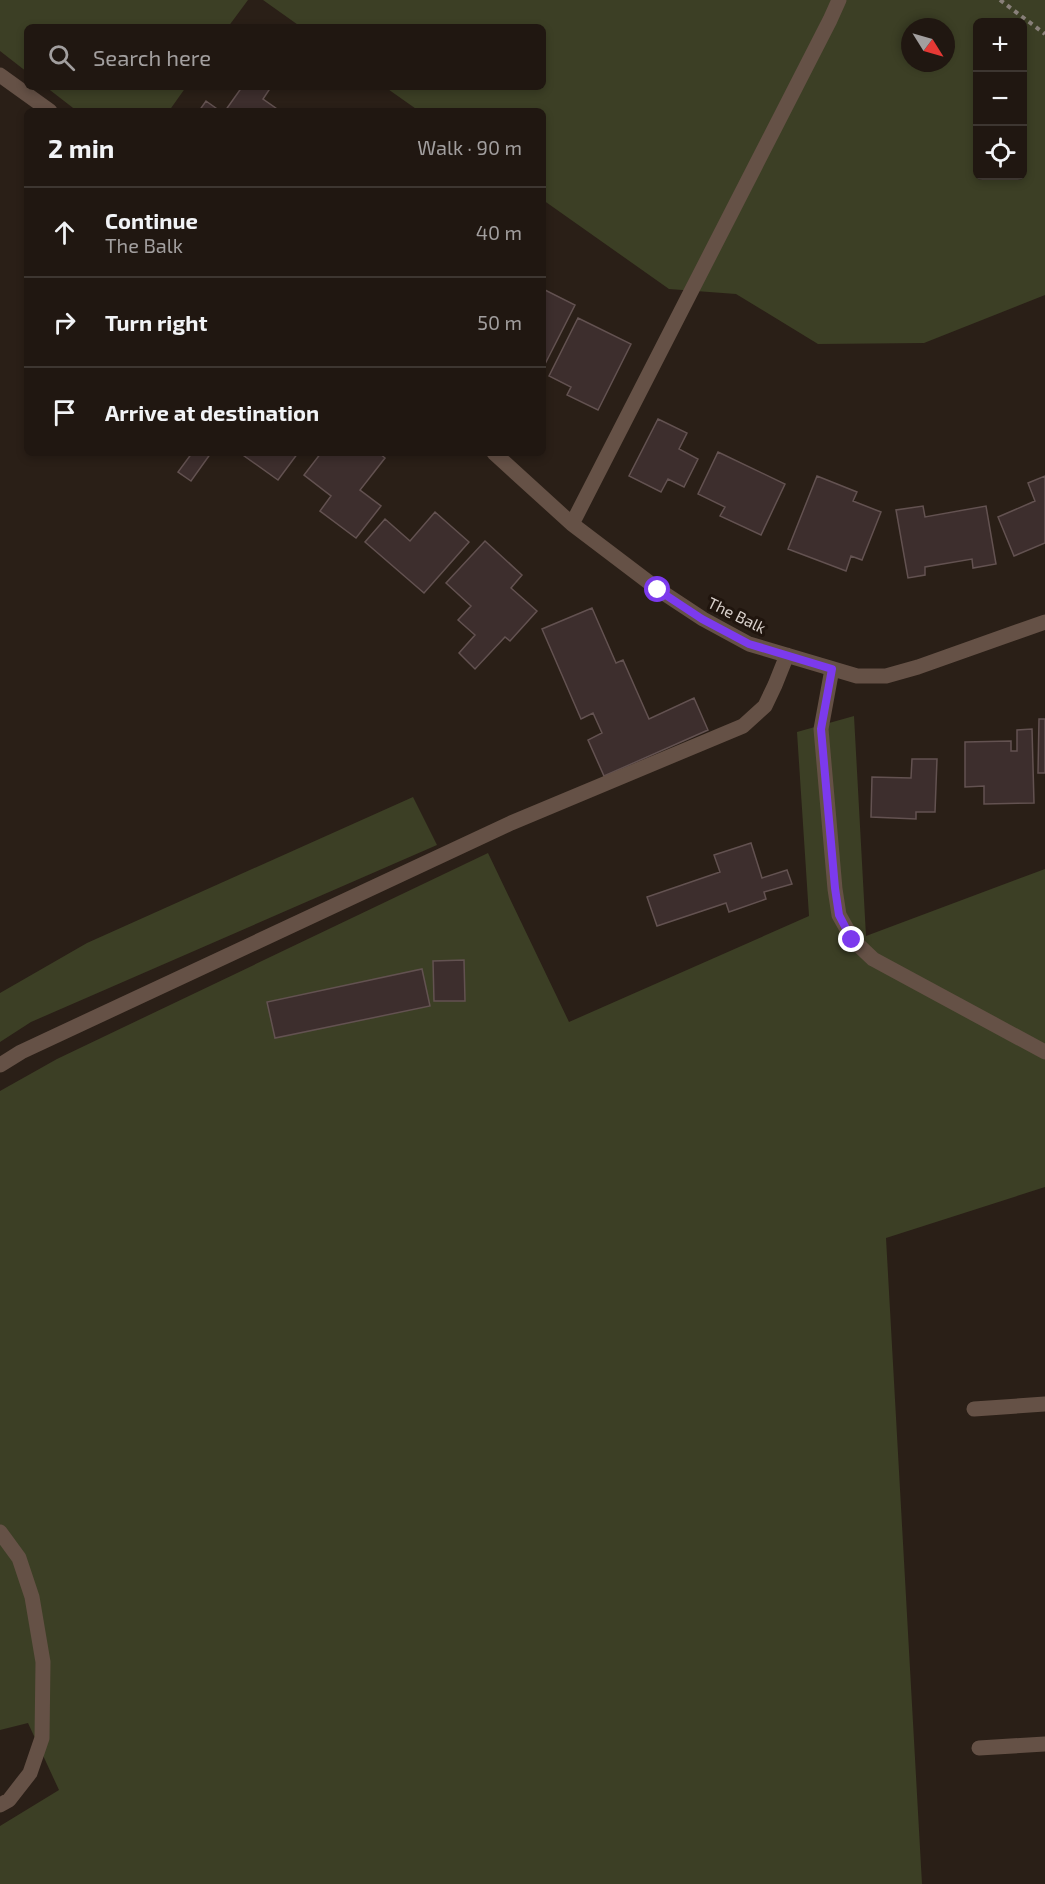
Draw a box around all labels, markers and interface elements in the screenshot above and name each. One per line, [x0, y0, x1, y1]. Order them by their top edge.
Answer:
north arrow [901, 18, 955, 72]
map controls [973, 18, 1027, 180]
button: + [973, 18, 1027, 72]
search box [24, 24, 546, 90]
icon: search [45, 41, 78, 74]
text: Search here [93, 44, 211, 70]
button: − [973, 72, 1027, 126]
button: locate [973, 126, 1027, 180]
text: 2 min [48, 132, 114, 163]
text: Walk · 90 m [417, 135, 522, 159]
text: Continue [105, 207, 198, 233]
icon: ahead [48, 216, 81, 249]
text: 40 m [476, 220, 522, 244]
text: The Balk [105, 233, 183, 257]
icon: right [48, 306, 81, 339]
text: Turn right [105, 309, 207, 335]
text: 50 m [477, 310, 522, 334]
icon: arrive [48, 396, 81, 429]
text: Arrive at destination [105, 399, 319, 425]
route start [644, 576, 670, 602]
street label: The Balk [705, 592, 769, 637]
route end [838, 926, 864, 952]

